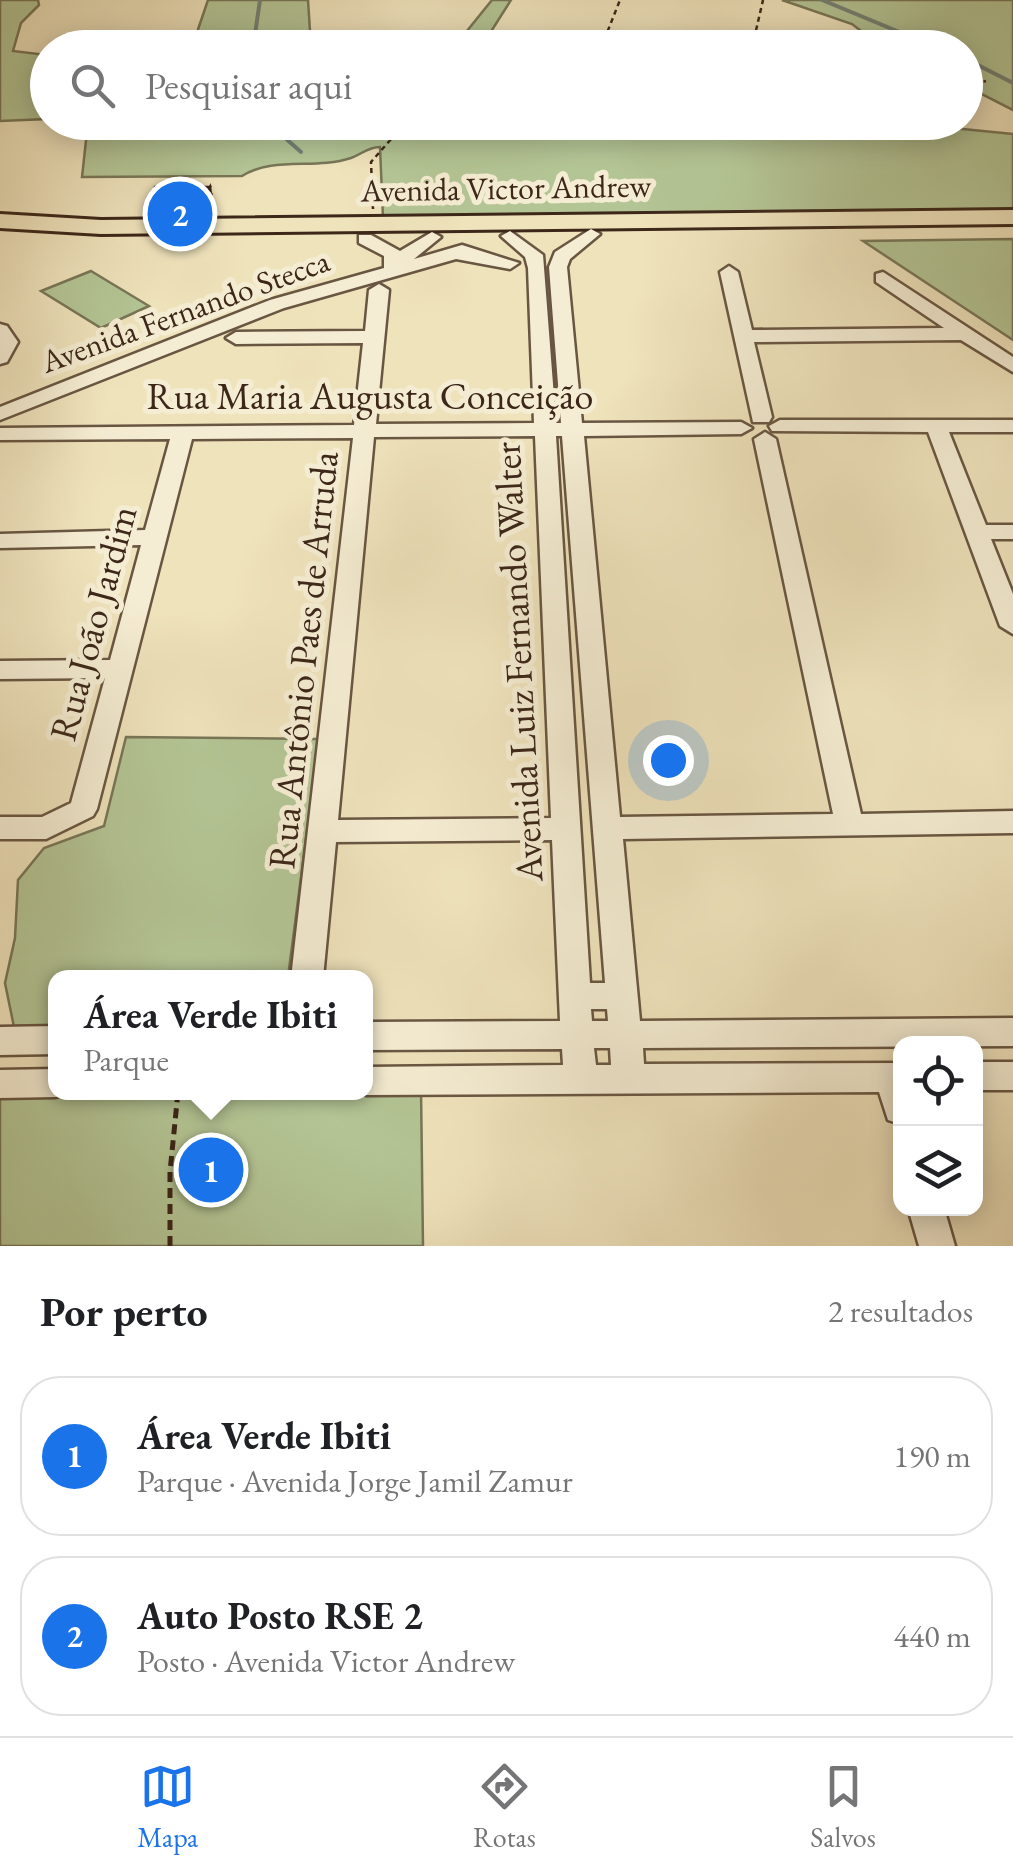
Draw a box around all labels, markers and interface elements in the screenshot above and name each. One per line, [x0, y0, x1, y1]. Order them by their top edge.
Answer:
search box [30, 30, 983, 140]
icon: search [65, 58, 120, 113]
text: Pesquisar aqui [145, 61, 352, 110]
street label: Avenida Victor Andrew [359, 164, 653, 212]
pin: 2 [148, 176, 212, 252]
street label: Avenida Fernando Stecca [34, 239, 335, 383]
street label: Rua Maria Augusta Conceição [147, 371, 593, 420]
street label: Avenida Luiz Fernando Walter [481, 441, 554, 884]
street label: Rua Antônio Paes de Arruda [256, 448, 349, 871]
street label: Rua João Jardim [38, 500, 147, 746]
your location [643, 735, 694, 786]
popup [48, 970, 373, 1100]
text: Área Verde Ibiti [84, 990, 337, 1039]
map controls [893, 1036, 983, 1216]
button: locate [893, 1036, 983, 1126]
text: Parque [84, 1039, 169, 1081]
button: layers [893, 1126, 983, 1216]
pin: 1 [178, 1132, 244, 1208]
text: Por perto [40, 1284, 208, 1339]
text: 2 resultados [828, 1290, 973, 1332]
text: Área Verde Ibiti [137, 1411, 391, 1460]
text: 1 [66, 1435, 83, 1477]
text: 190 m [894, 1435, 971, 1477]
text: Parque · Avenida Jorge Jamil Zamur [137, 1460, 573, 1502]
text: Auto Posto RSE 2 [137, 1591, 423, 1640]
text: 2 [66, 1615, 83, 1657]
text: 440 m [894, 1615, 971, 1657]
text: Posto · Avenida Victor Andrew [137, 1640, 515, 1682]
tab: Mapa [137, 1759, 198, 1855]
tab: Rotas [473, 1759, 536, 1855]
tab: Salvos [810, 1759, 876, 1855]

